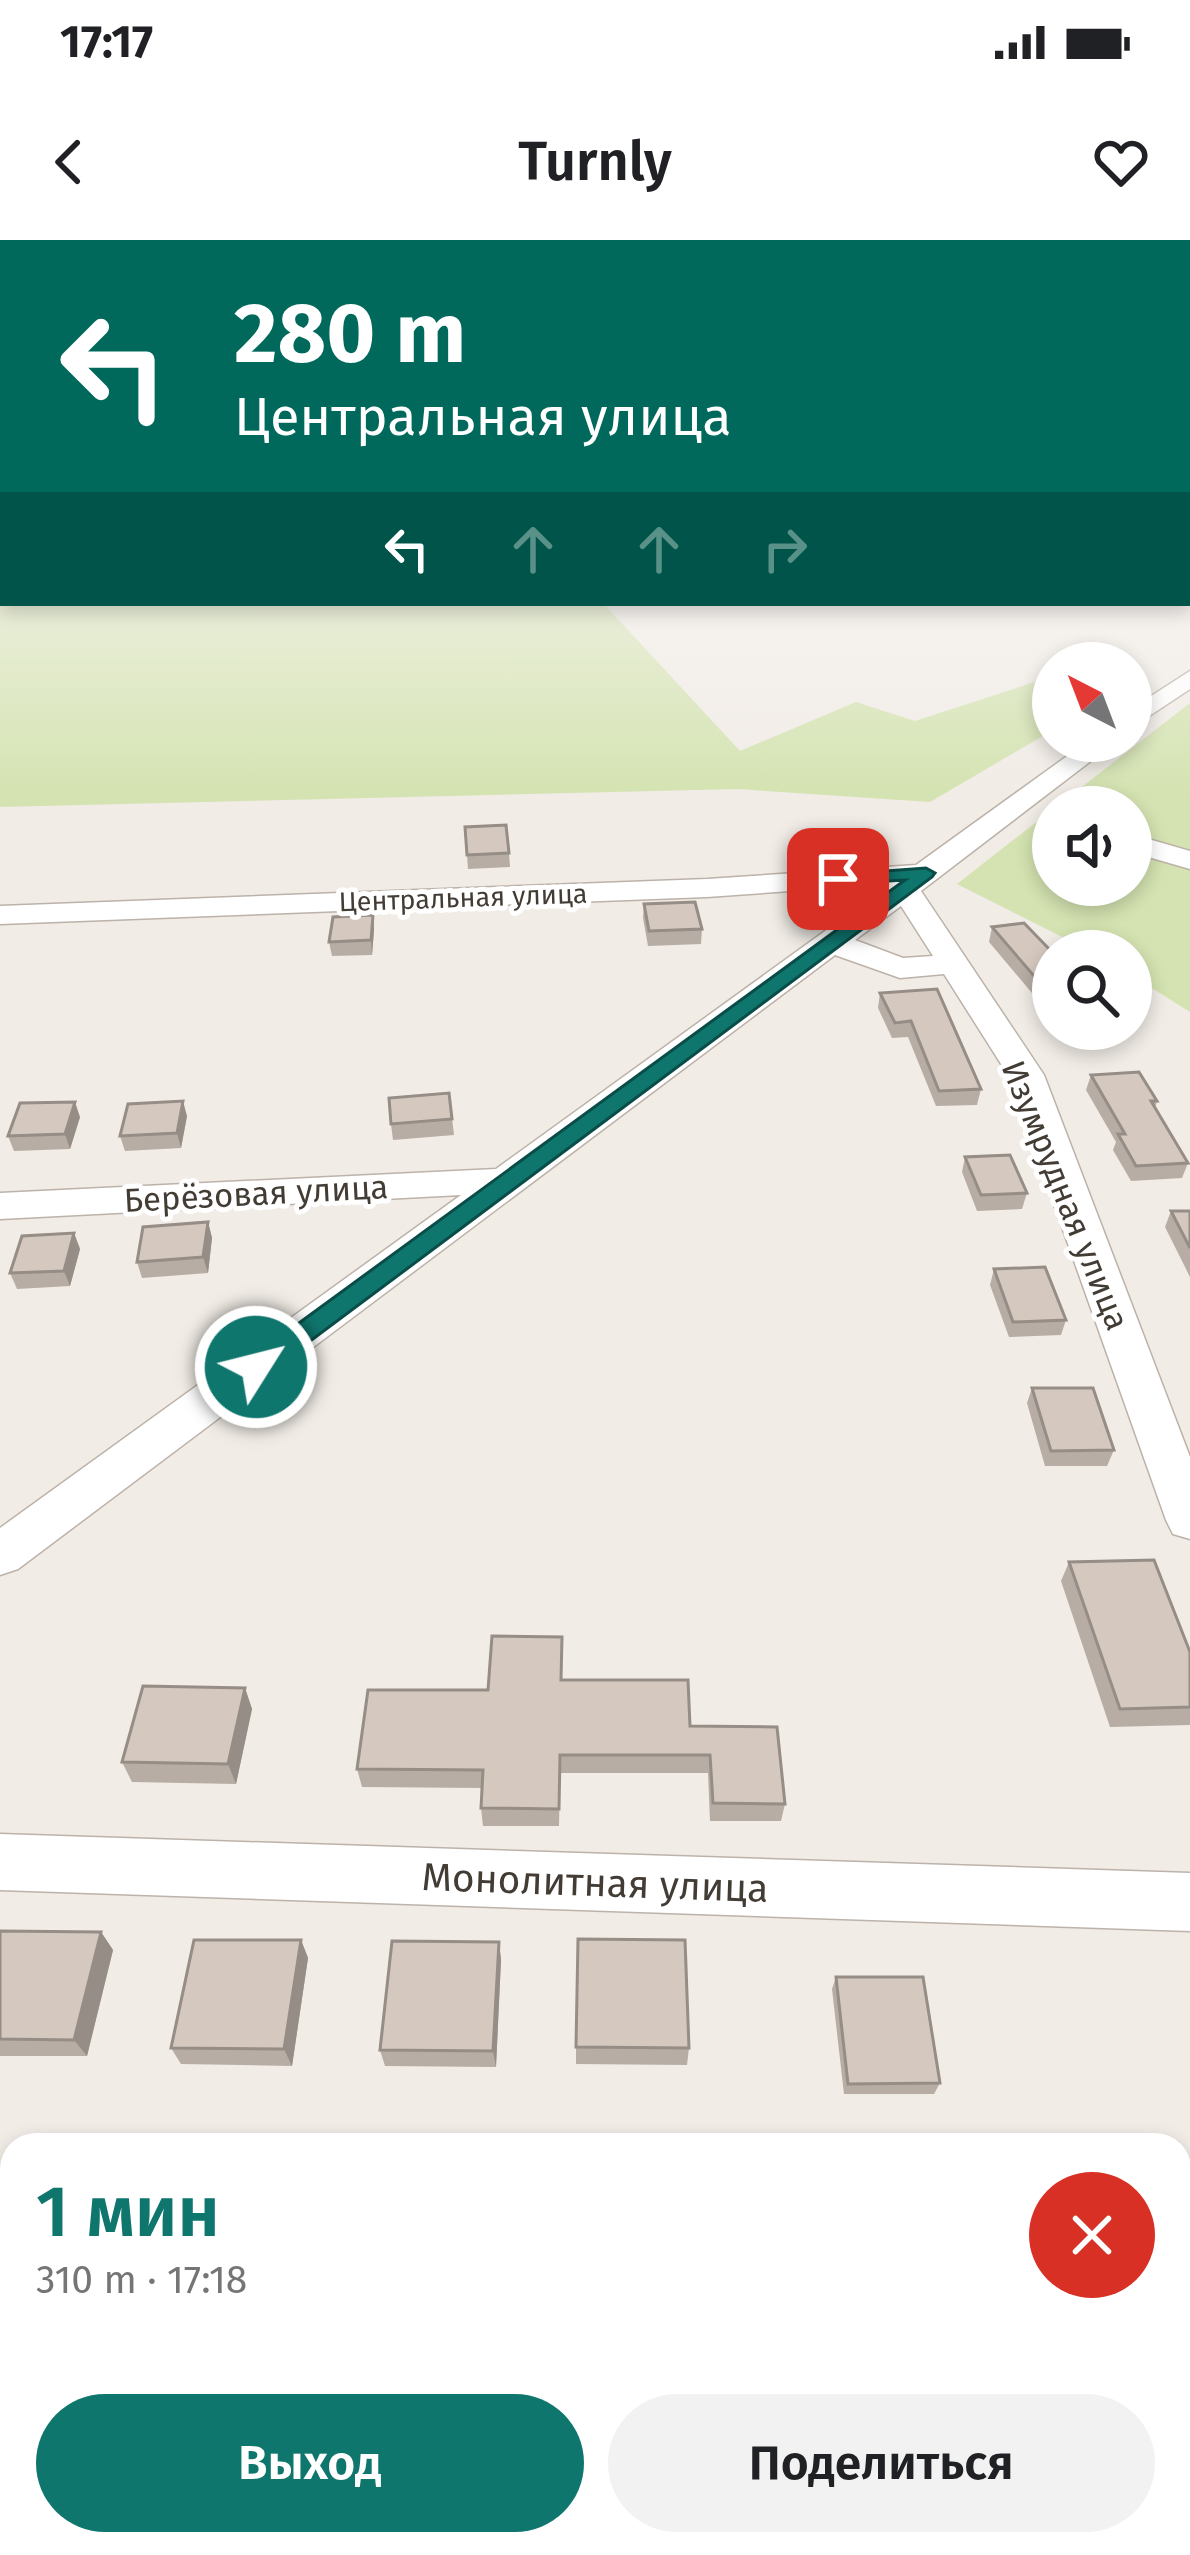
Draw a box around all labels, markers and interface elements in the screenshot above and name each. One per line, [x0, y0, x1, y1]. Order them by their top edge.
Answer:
text: 17:17 [60, 15, 153, 69]
icon: back [36, 129, 102, 195]
icon: heart [1088, 129, 1154, 195]
text: Turnly [518, 130, 672, 194]
text: 280 m [234, 283, 466, 384]
icon: left [36, 288, 192, 444]
text: Центральная улица [234, 385, 732, 449]
icon: left [374, 516, 440, 582]
icon: ahead [500, 516, 566, 582]
icon: ahead [626, 516, 692, 582]
icon: right [752, 516, 818, 582]
north arrow [1032, 642, 1152, 762]
map controls [1032, 642, 1152, 1050]
button: sound [1032, 786, 1152, 906]
pin [787, 828, 889, 930]
icon: arrive [805, 846, 871, 912]
street label: Центральная улица [338, 878, 588, 918]
button: search [1032, 930, 1152, 1050]
street label: Изумрудная улица [993, 1055, 1137, 1336]
street label: Берёзовая улица [123, 1167, 389, 1221]
position arrow [193, 1304, 319, 1430]
street label: Монолитная улица [421, 1854, 769, 1912]
text: 1 мин [36, 2169, 220, 2255]
button: close [1029, 2172, 1155, 2298]
text: 310 m · 17:18 [36, 2257, 247, 2303]
button: Выход [36, 2394, 584, 2532]
button: Поделиться [608, 2394, 1155, 2532]

